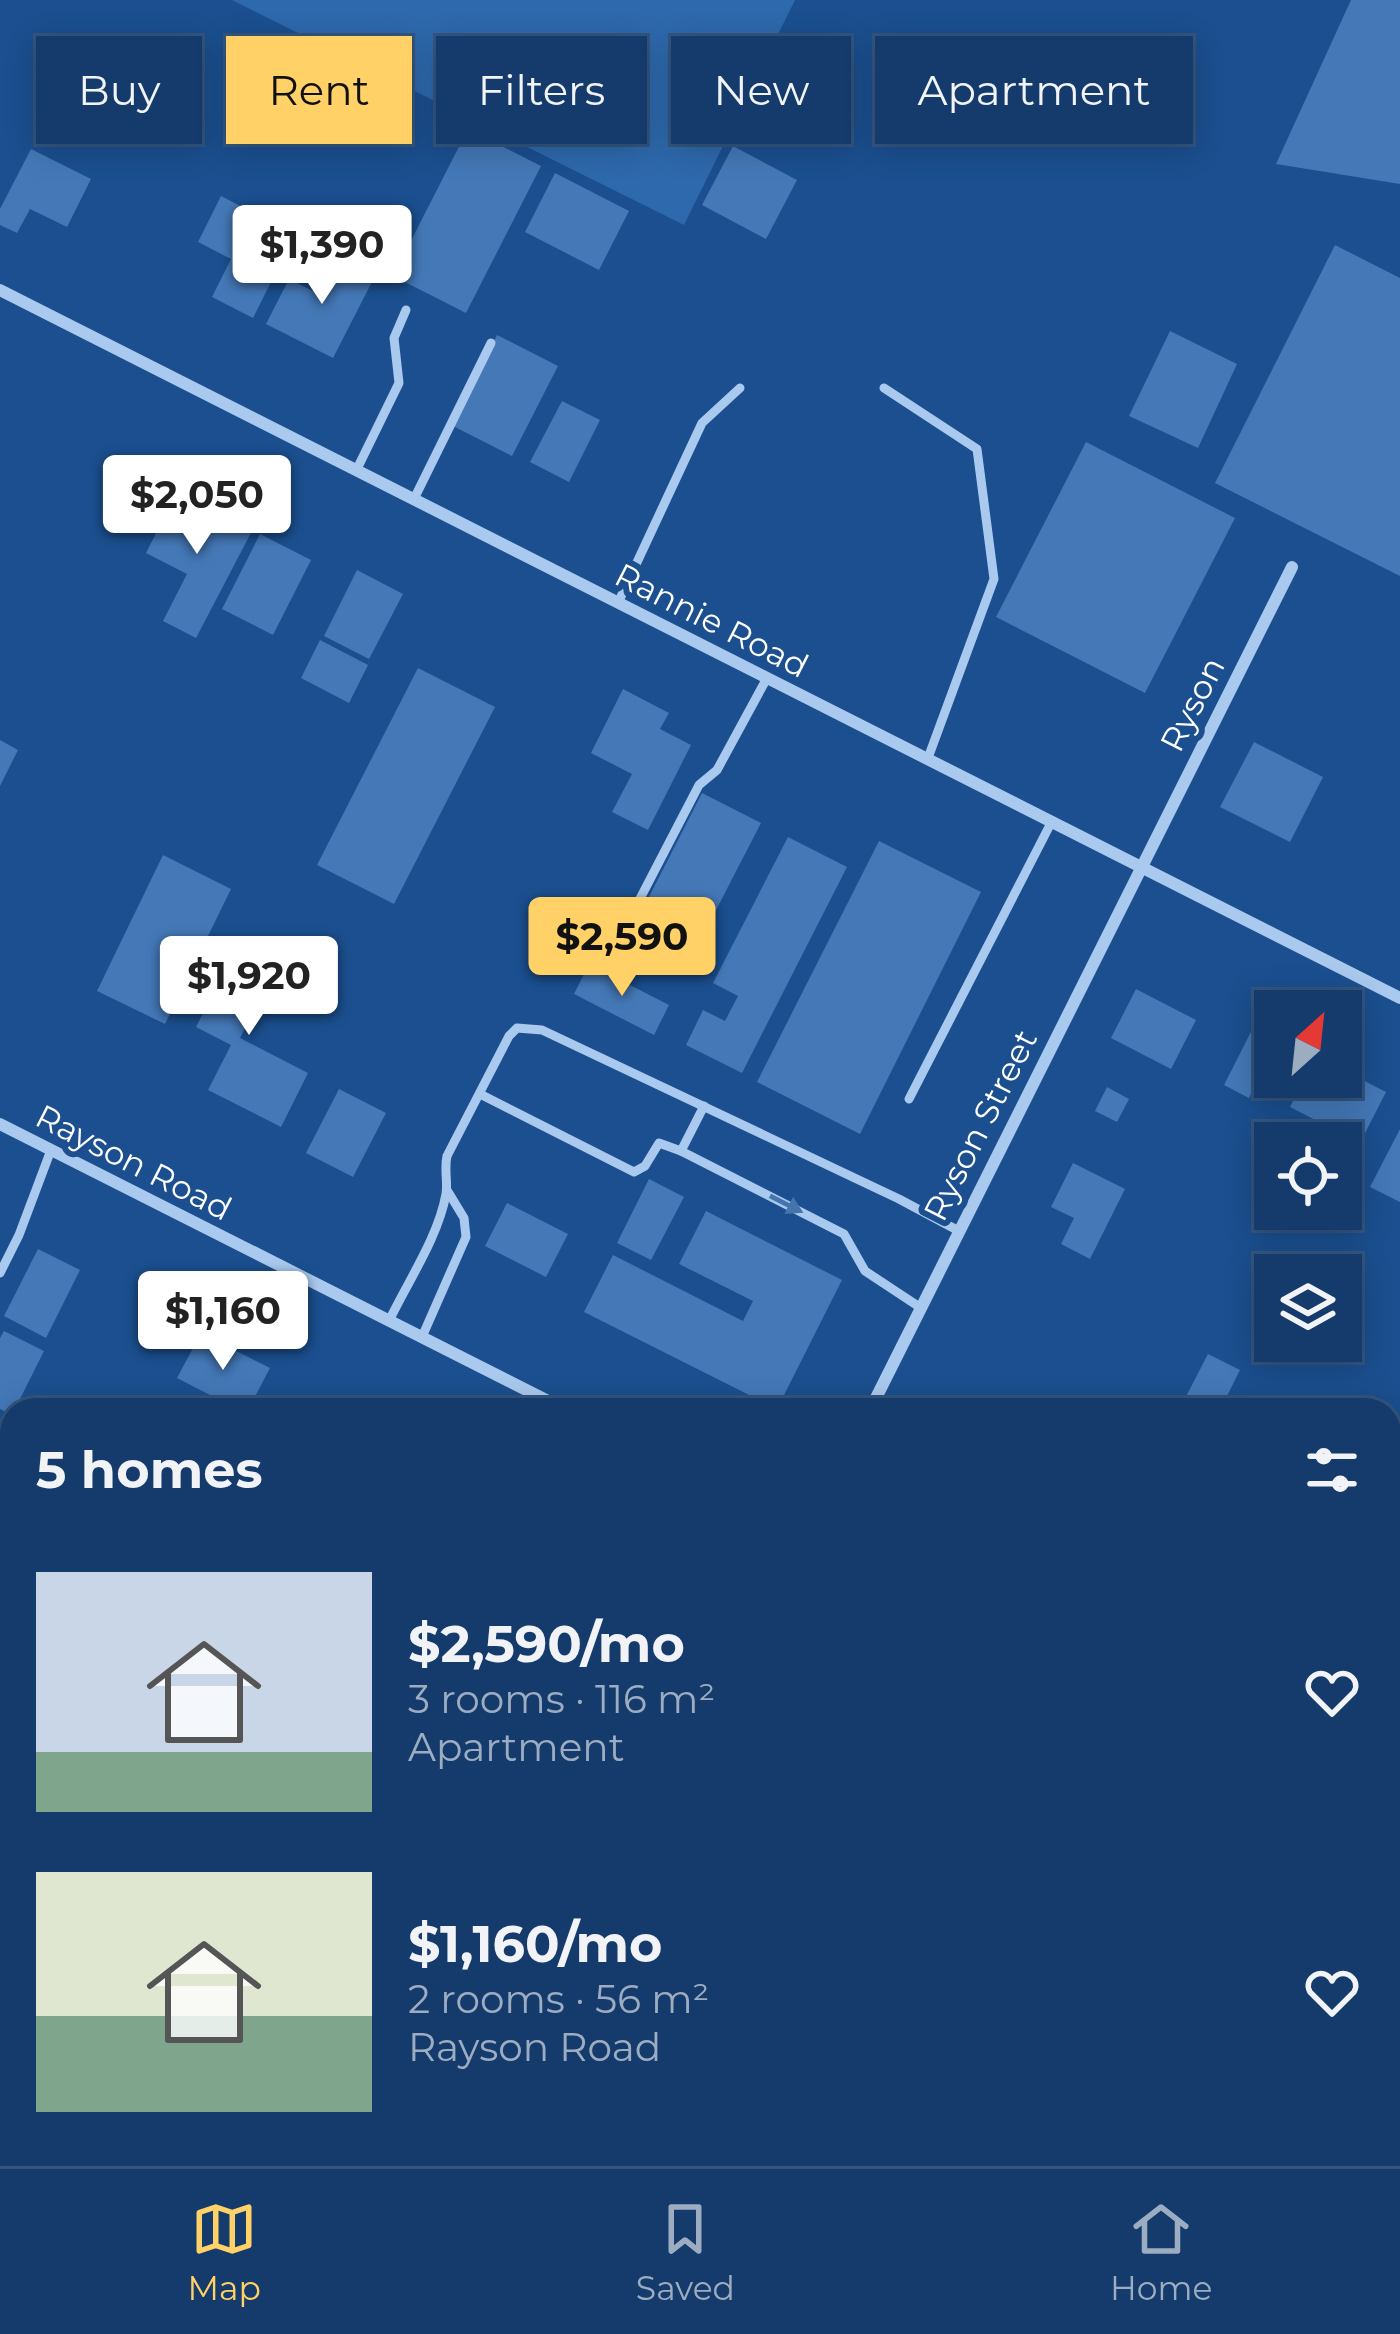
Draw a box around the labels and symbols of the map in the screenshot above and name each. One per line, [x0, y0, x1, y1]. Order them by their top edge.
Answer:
pin: $1,390 [224, 205, 420, 307]
pin: $2,050 [99, 455, 295, 557]
street label: Rannie Road [609, 554, 815, 686]
street label: Ryson [1151, 650, 1233, 758]
pin: $2,590 [524, 897, 720, 999]
pin: $1,920 [151, 936, 347, 1038]
north arrow [1254, 990, 1362, 1098]
street label: Ryson Street [915, 1023, 1045, 1227]
street label: Rayson Road [29, 1096, 239, 1228]
one-way arrow [769, 1193, 803, 1213]
pin: $1,160 [125, 1271, 321, 1373]

